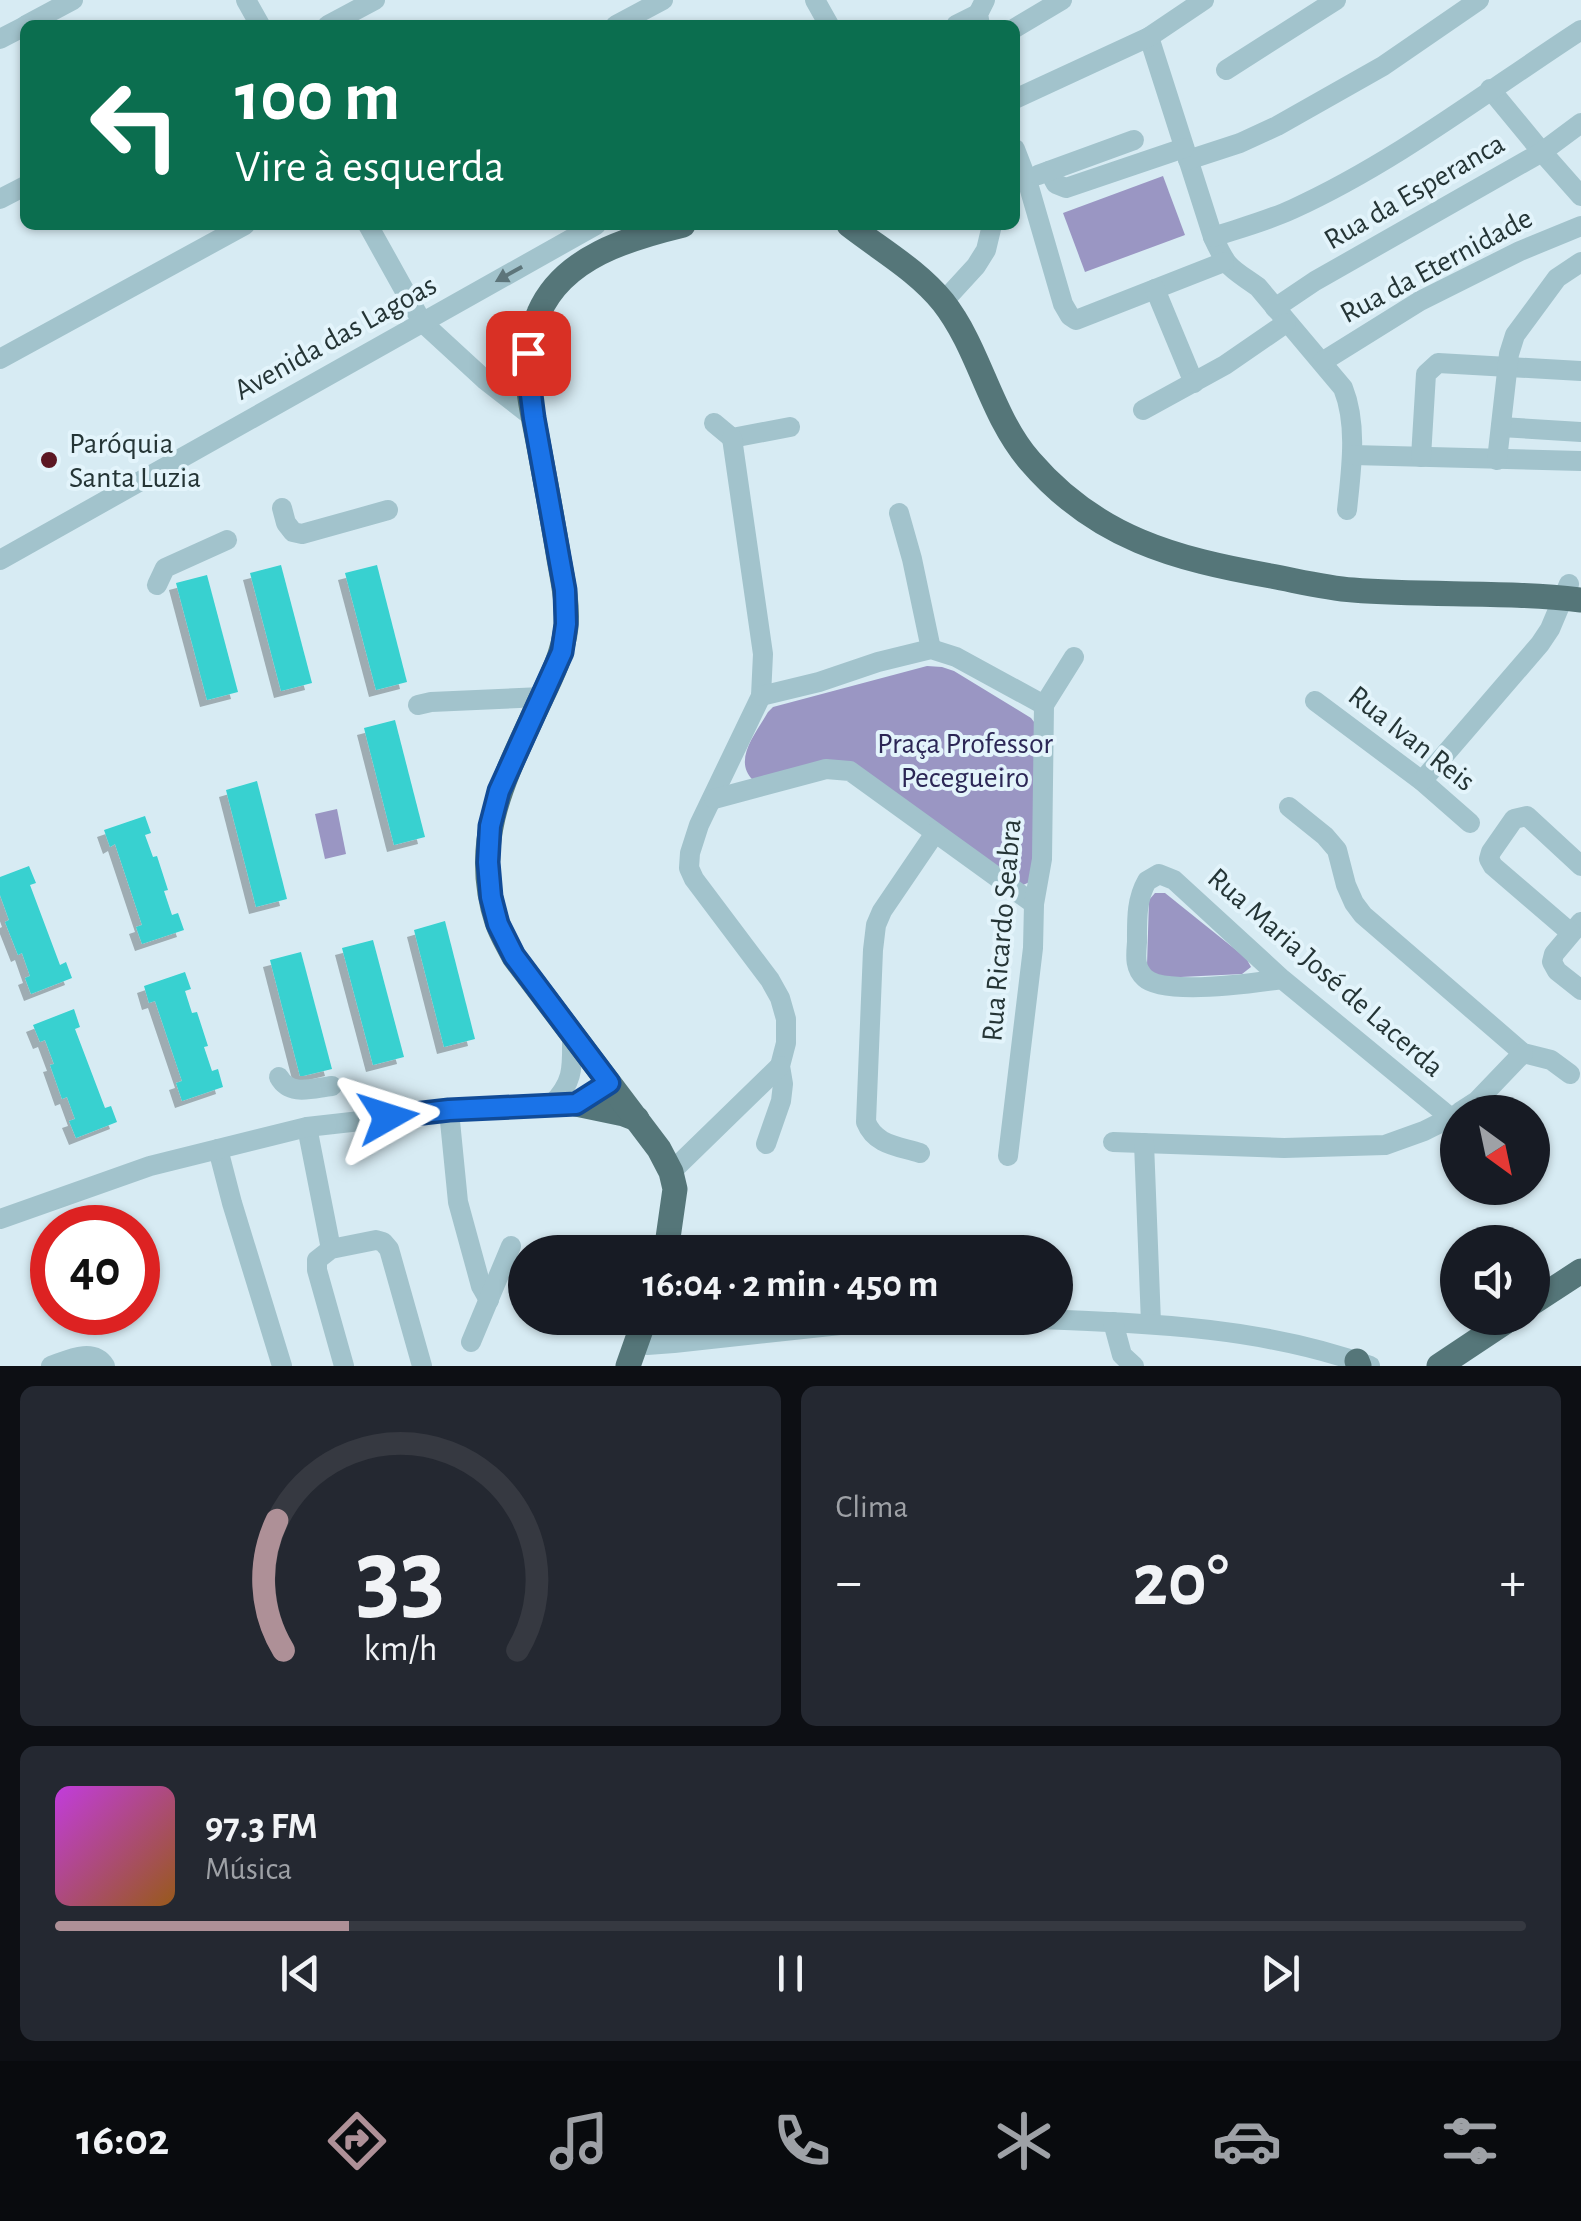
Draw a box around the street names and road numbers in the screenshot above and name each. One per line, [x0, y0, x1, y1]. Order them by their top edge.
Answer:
street label: Rua da Esperanca [1319, 128, 1510, 256]
street label: Rua da Eternidade [1336, 203, 1537, 329]
street label: Avenida das Lagoas [229, 270, 442, 406]
street label: Rua Ivan Reis [1343, 680, 1480, 797]
street label: Rua Ricardo Seabra [977, 818, 1027, 1043]
street label: Rua Maria José de Lacerda [1202, 863, 1449, 1083]

